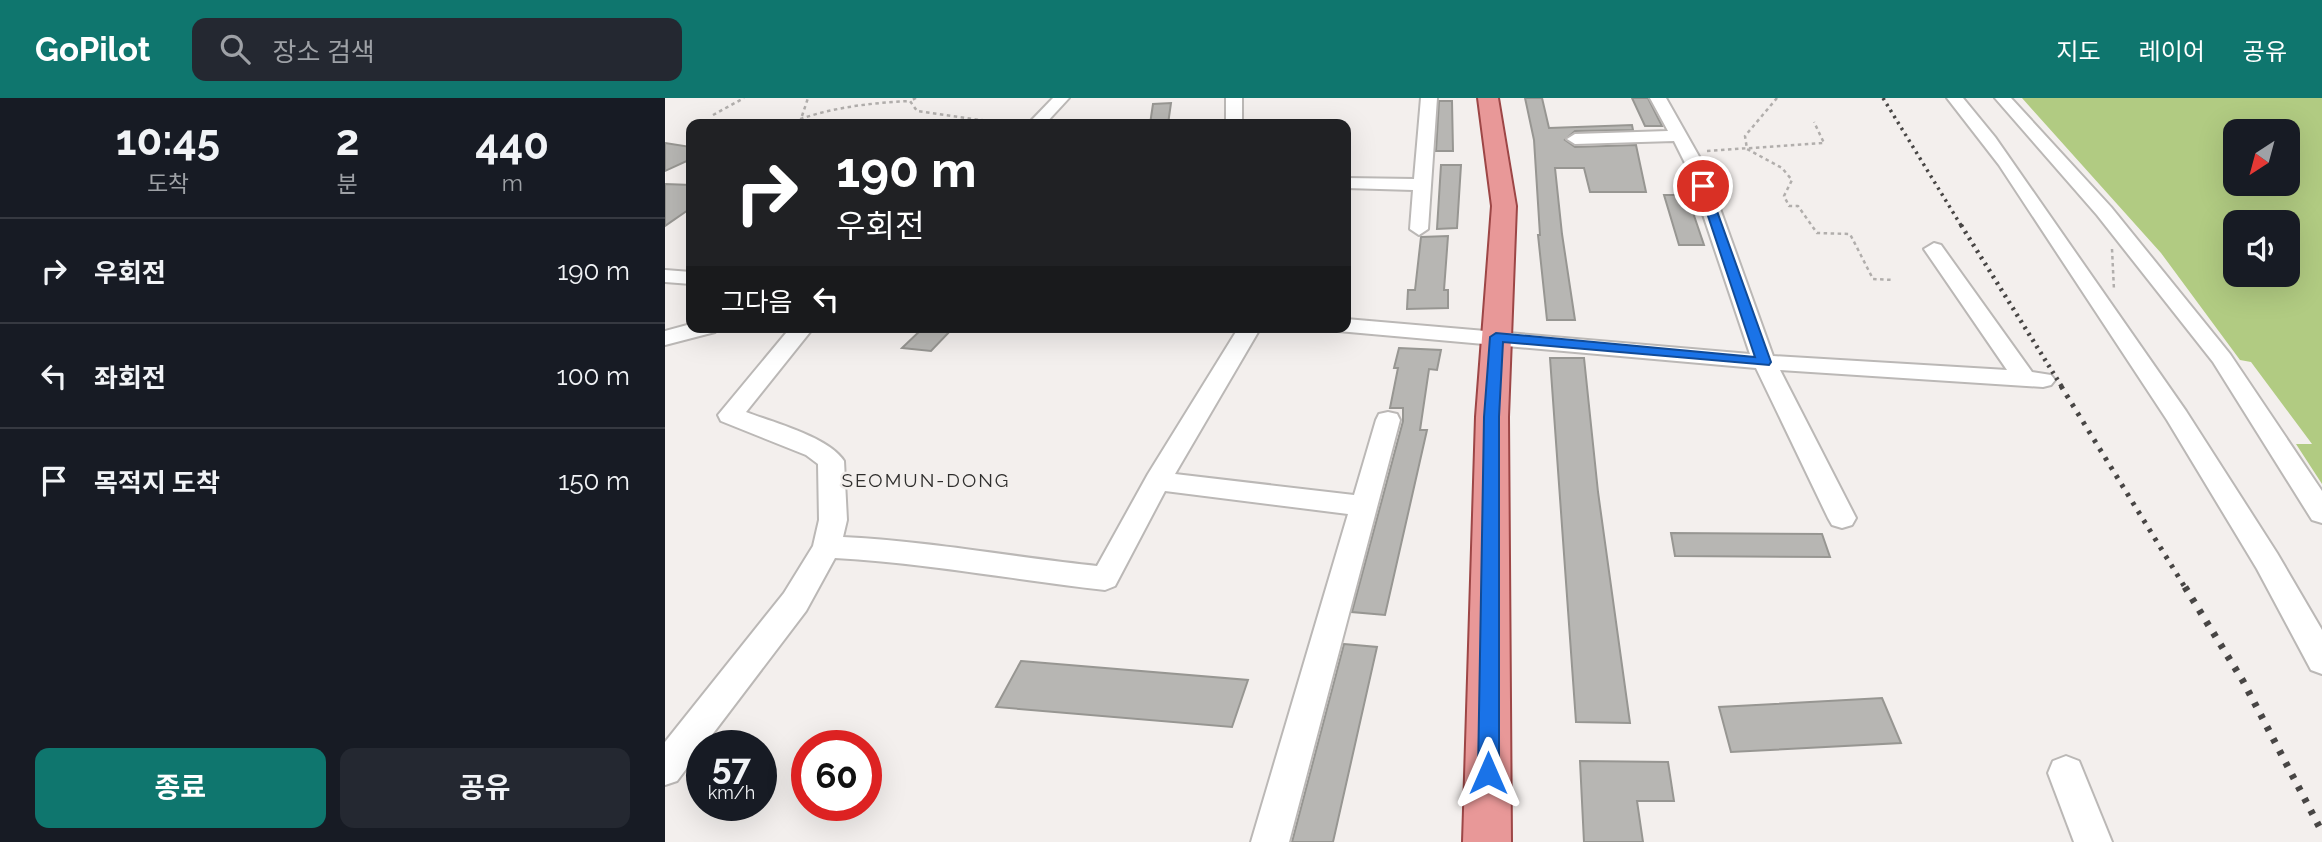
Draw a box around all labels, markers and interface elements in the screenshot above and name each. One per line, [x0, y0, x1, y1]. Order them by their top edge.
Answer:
search box [192, 18, 682, 81]
text: GoPilot [35, 30, 150, 69]
icon: search [216, 30, 254, 68]
text: 장소 검색 [272, 37, 375, 67]
text: 지도 [2056, 37, 2101, 66]
text: 레이어 [2139, 37, 2205, 66]
text: 공유 [2243, 37, 2287, 66]
text: 10:45 [116, 116, 220, 165]
text: 2 [336, 116, 360, 165]
north arrow [2223, 119, 2299, 196]
map controls [2223, 119, 2300, 287]
text: 440 [475, 120, 549, 169]
text: 190 m [836, 141, 977, 198]
icon: right [721, 147, 812, 238]
pin [1673, 156, 1733, 216]
icon: arrive [1684, 167, 1722, 205]
text: m [502, 169, 523, 196]
text: 도착 [147, 170, 189, 197]
text: 분 [337, 170, 358, 197]
text: 우회전 [836, 207, 924, 244]
button: sound [2223, 210, 2300, 287]
icon: right [35, 252, 73, 290]
text: 190 m [557, 256, 630, 286]
text: 우회전 [94, 258, 166, 288]
icon: left [807, 280, 845, 318]
text: 그다음 [721, 287, 793, 317]
icon: left [35, 357, 73, 395]
text: 100 m [557, 361, 630, 391]
text: 좌회전 [94, 363, 166, 393]
icon: arrive [35, 462, 73, 500]
text: 150 m [558, 466, 630, 496]
text: 목적지 도착 [94, 468, 220, 498]
district label: SEOMUN-DONG [842, 469, 1010, 491]
speed limit sign: 60 [791, 730, 882, 821]
position arrow [1451, 736, 1525, 810]
text: 57 [712, 746, 751, 787]
button: 종료 [35, 748, 326, 828]
button: 공유 [340, 748, 630, 828]
text: km/h [708, 782, 755, 803]

